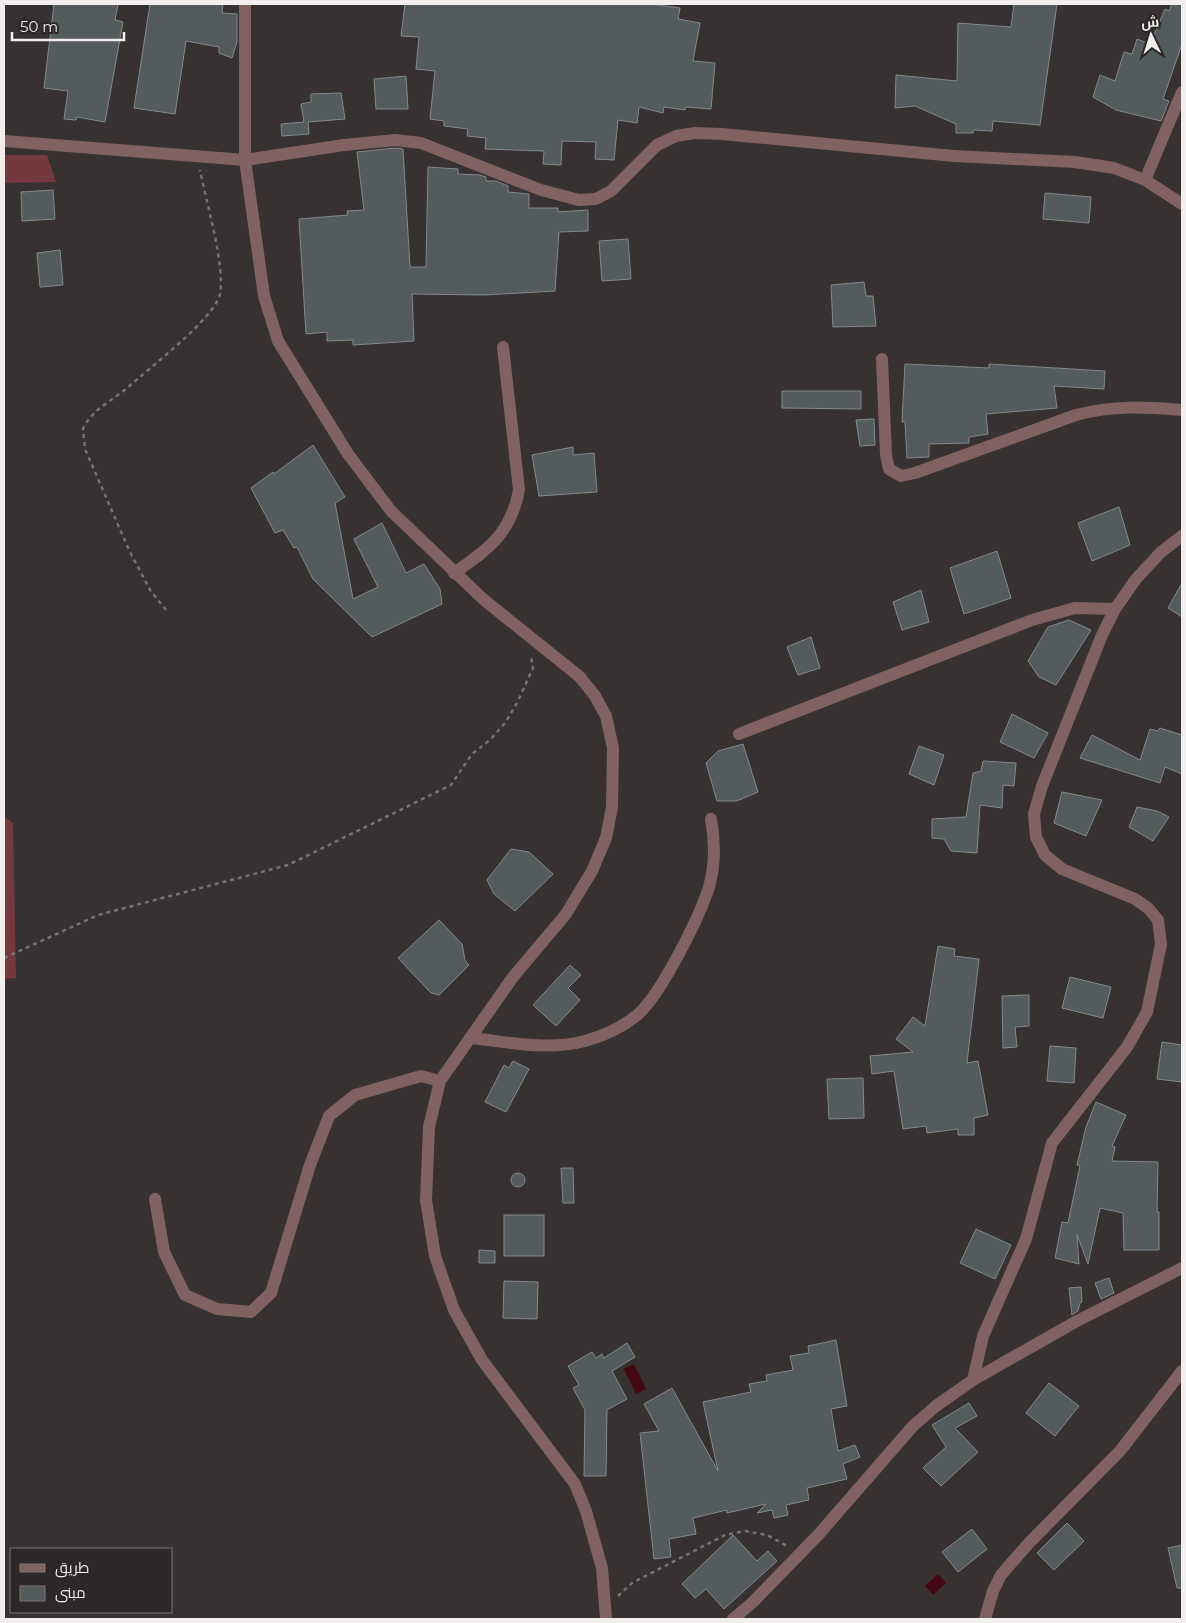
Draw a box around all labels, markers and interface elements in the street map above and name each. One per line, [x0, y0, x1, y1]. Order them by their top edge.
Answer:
scale bar [12, 10, 125, 42]
north arrow [1126, 10, 1176, 60]
text: ش [1141, 12, 1160, 32]
text: 50 m [20, 17, 58, 36]
legend [10, 1548, 172, 1613]
text: طريق [55, 1558, 89, 1578]
text: مبنى [55, 1583, 86, 1603]

